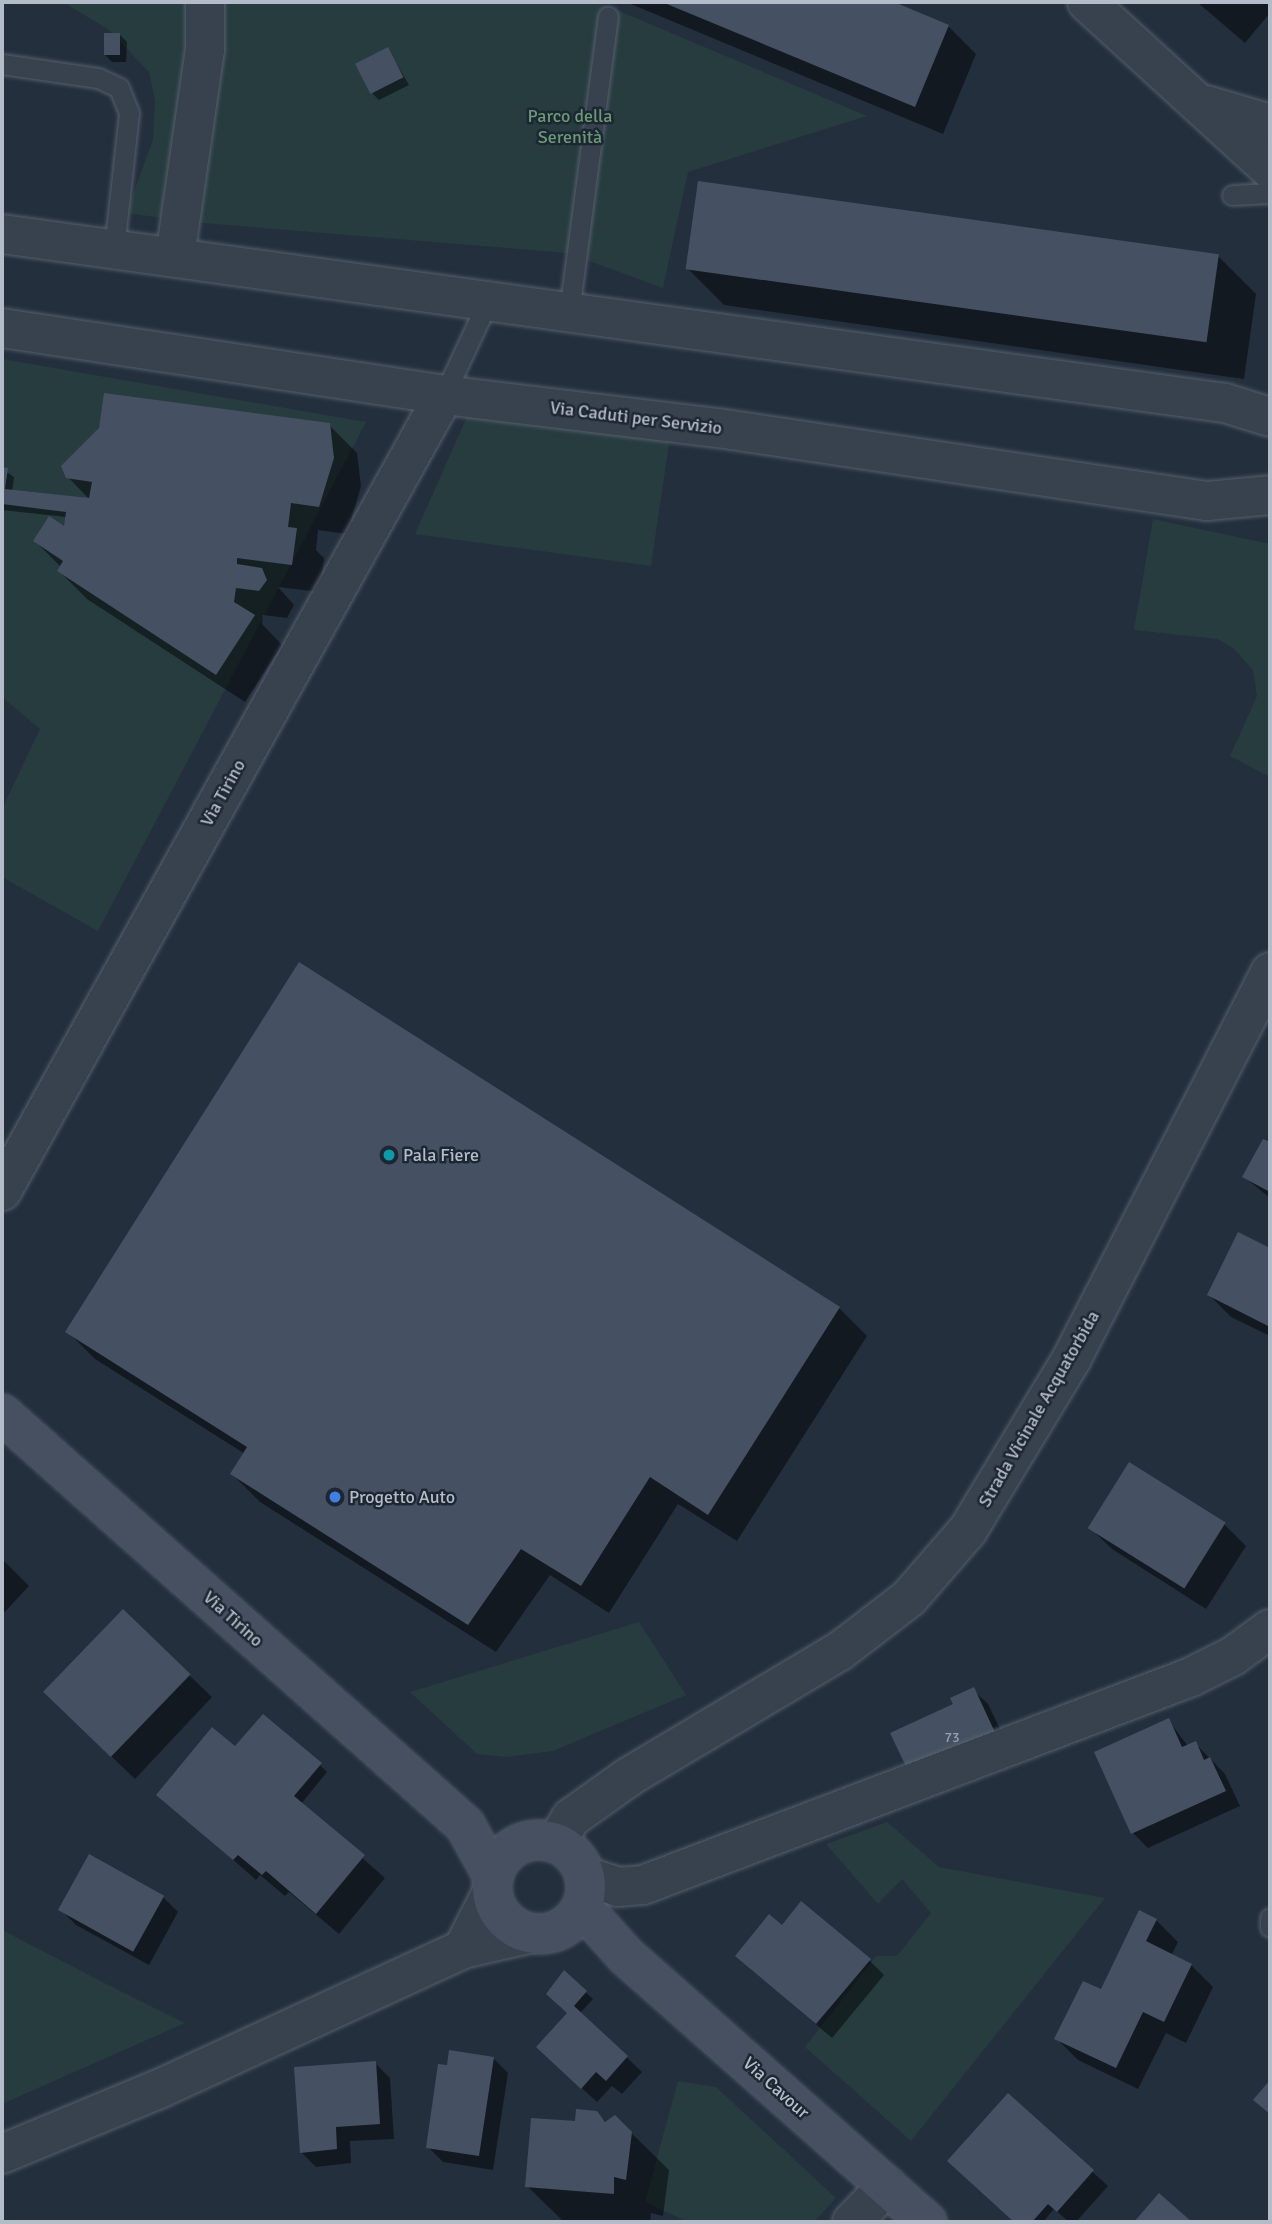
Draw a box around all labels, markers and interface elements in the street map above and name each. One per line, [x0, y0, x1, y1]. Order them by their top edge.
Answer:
park label: Parco della Serenità [527, 106, 613, 148]
street label: Via Caduti per Servizio [549, 397, 723, 439]
street label: Via Tirino [196, 756, 250, 830]
place label: Pala Fiere [403, 1144, 479, 1166]
marker: Pala Fiere [381, 1147, 397, 1163]
street label: Strada Vicinale Acquatorbida [974, 1307, 1104, 1511]
place label: Progetto Auto [349, 1486, 455, 1508]
marker: Progetto Auto [327, 1489, 343, 1505]
street label: Via Tirino [199, 1587, 267, 1651]
house number: 73 [944, 1730, 960, 1746]
street label: Via Cavour [738, 2053, 814, 2123]

